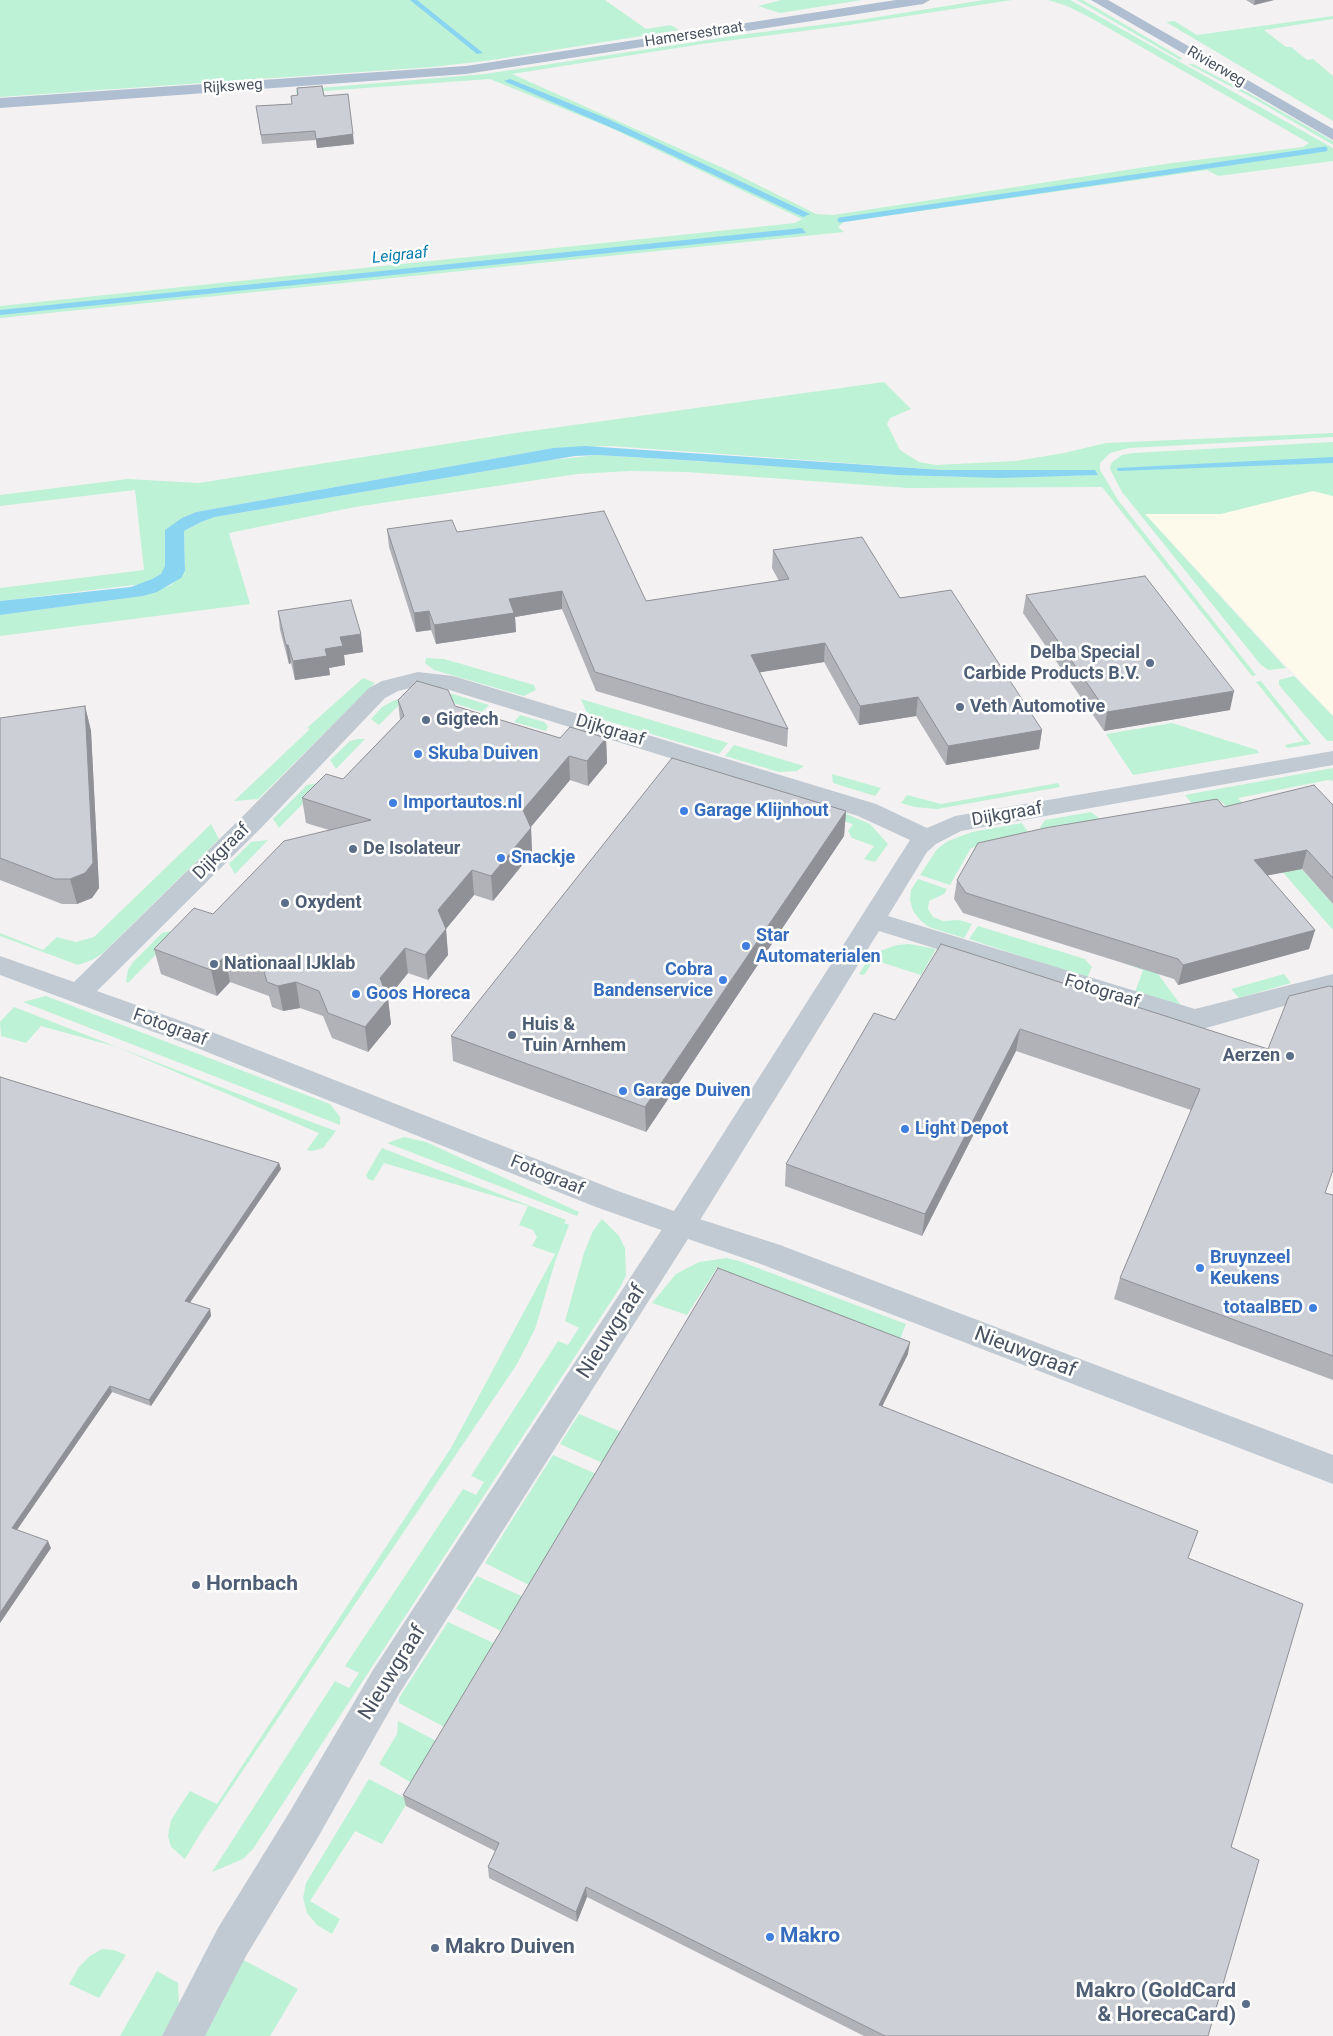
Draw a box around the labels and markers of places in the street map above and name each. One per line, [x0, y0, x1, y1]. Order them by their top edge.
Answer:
place label: Delba Special Carbide Products B.V. [964, 642, 1140, 684]
marker: Delba Special Carbide Products B.V. [1144, 657, 1156, 669]
place label: Veth Automotive [970, 696, 1105, 718]
marker: Veth Automotive [954, 701, 966, 713]
place label: Gigtech [436, 709, 499, 731]
marker: Gigtech [420, 714, 432, 726]
place label: Skuba Duiven [428, 743, 538, 765]
marker: Skuba Duiven [412, 748, 424, 760]
place label: Importautos.nl [403, 792, 522, 814]
marker: Importautos.nl [387, 797, 399, 809]
place label: Garage Klijnhout [694, 800, 828, 822]
marker: Garage Klijnhout [678, 805, 690, 817]
place label: De Isolateur [363, 838, 460, 860]
marker: De Isolateur [347, 843, 359, 855]
place label: Snackje [511, 847, 575, 869]
marker: Snackje [495, 852, 507, 864]
place label: Oxydent [295, 892, 362, 914]
marker: Oxydent [279, 897, 291, 909]
place label: Star Automaterialen [756, 925, 881, 968]
marker: Star Automaterialen [740, 940, 752, 952]
place label: Nationaal IJklab [224, 953, 355, 975]
marker: Nationaal IJklab [208, 958, 220, 970]
place label: Cobra Bandenservice [593, 959, 713, 1002]
marker: Cobra Bandenservice [717, 974, 729, 986]
place label: Goos Horeca [366, 983, 470, 1005]
marker: Goos Horeca [350, 988, 362, 1000]
place label: Huis & Tuin Arnhem [522, 1014, 626, 1056]
marker: Huis & Tuin Arnhem [506, 1029, 518, 1041]
place label: Aerzen [1223, 1045, 1280, 1067]
marker: Aerzen [1284, 1050, 1296, 1062]
place label: Garage Duiven [633, 1080, 751, 1102]
marker: Garage Duiven [617, 1085, 629, 1097]
place label: Light Depot [915, 1118, 1008, 1140]
marker: Light Depot [899, 1123, 911, 1135]
place label: Bruynzeel Keukens [1210, 1247, 1291, 1290]
marker: Bruynzeel Keukens [1194, 1262, 1206, 1274]
place label: totaalBED [1224, 1297, 1303, 1319]
marker: totaalBED [1307, 1302, 1319, 1314]
place label: Hornbach [206, 1572, 298, 1598]
marker: Hornbach [190, 1579, 202, 1591]
place label: Makro [780, 1924, 840, 1950]
marker: Makro [764, 1931, 776, 1943]
place label: Makro Duiven [445, 1935, 575, 1961]
marker: Makro Duiven [429, 1942, 441, 1954]
place label: Makro (GoldCard & HorecaCard) [1076, 1979, 1236, 2029]
marker: Makro (GoldCard & HorecaCard) [1240, 1998, 1252, 2010]

